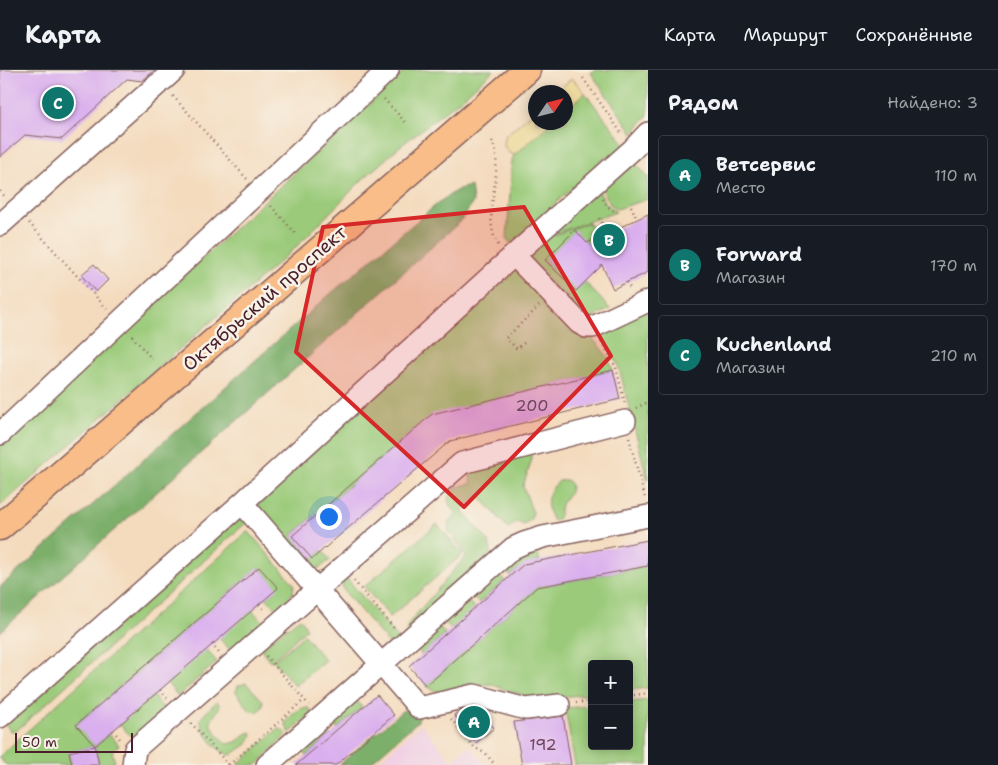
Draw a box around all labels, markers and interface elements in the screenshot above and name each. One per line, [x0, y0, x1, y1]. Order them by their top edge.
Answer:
text: Карта [25, 19, 101, 51]
text: Карта [664, 23, 715, 47]
text: Маршрут [743, 23, 827, 47]
text: Сохранённые [855, 23, 973, 47]
pin: C [42, 84, 74, 122]
north arrow [528, 85, 573, 130]
text: Рядом [668, 89, 738, 117]
text: Найдено: 3 [887, 92, 978, 113]
text: Ветсервис [716, 152, 816, 177]
text: A [679, 165, 691, 186]
text: 110 m [934, 165, 977, 186]
text: Место [716, 177, 766, 198]
street label: Октябрьский проспект [177, 220, 352, 377]
pin: B [593, 221, 625, 259]
text: Forward [716, 242, 802, 267]
text: B [680, 255, 690, 276]
text: 170 m [930, 255, 977, 276]
text: Магазин [716, 267, 785, 288]
text: Kuchenland [716, 332, 832, 357]
text: C [680, 345, 690, 366]
text: 210 m [930, 345, 977, 366]
text: Магазин [716, 357, 785, 378]
house number: 200 [516, 395, 548, 416]
your location [316, 504, 342, 530]
map controls [588, 660, 633, 750]
button: + [588, 660, 633, 705]
pin: A [458, 703, 490, 741]
button: − [588, 705, 633, 750]
scale bar [15, 730, 132, 753]
text: 50 m [22, 733, 57, 751]
house number: 192 [529, 734, 557, 755]

